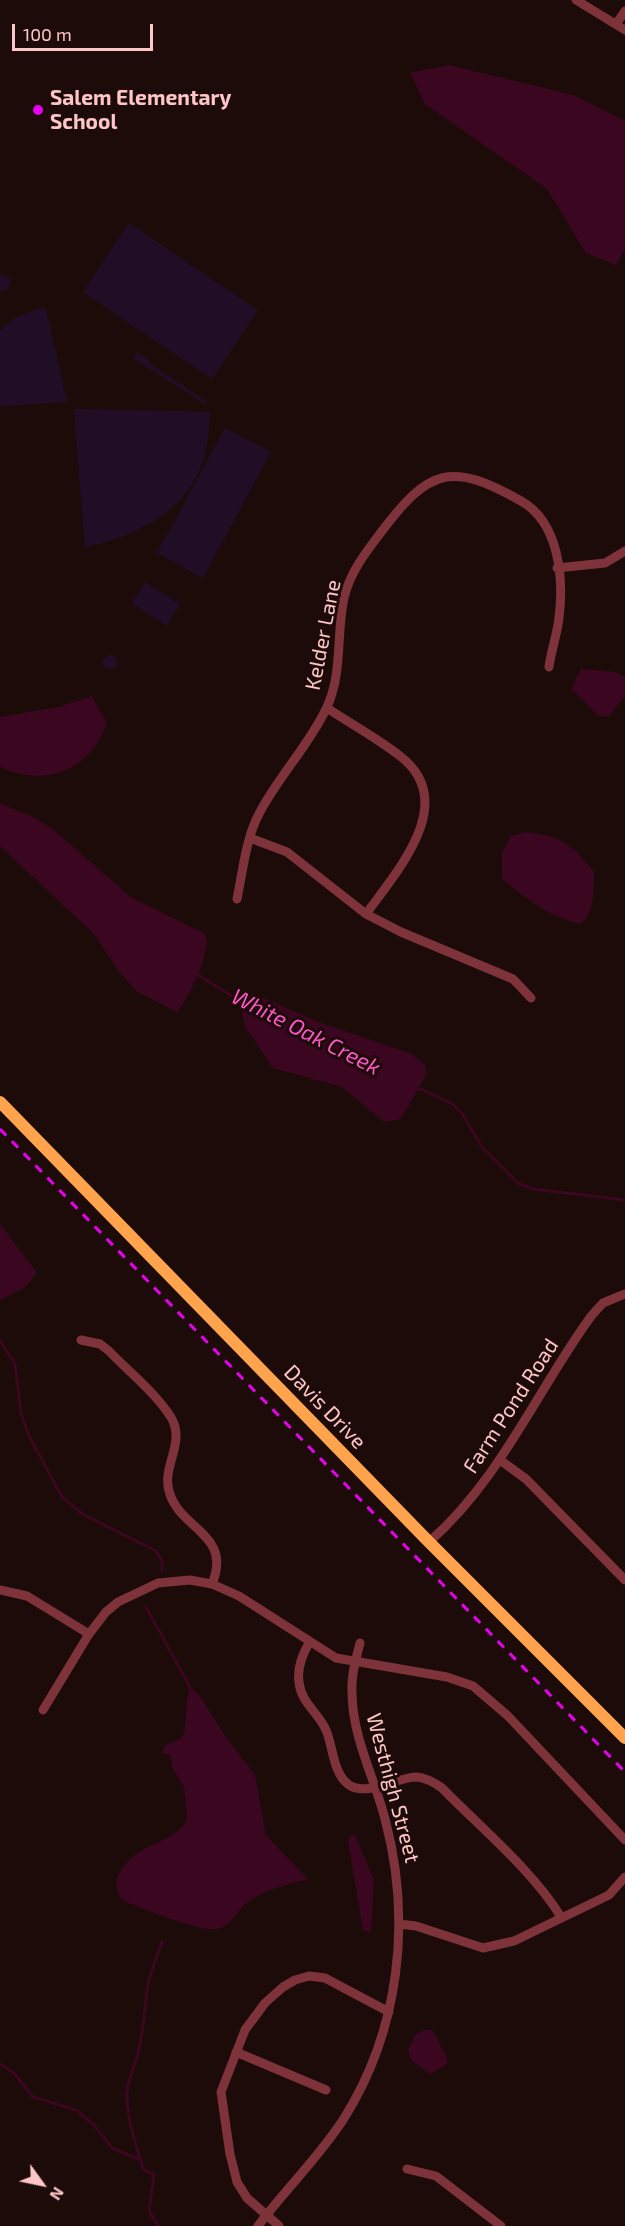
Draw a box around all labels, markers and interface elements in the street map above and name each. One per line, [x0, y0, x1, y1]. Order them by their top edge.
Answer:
scale bar [15, 12, 156, 50]
text: 100 m [23, 23, 72, 45]
place label: Salem Elementary School [50, 85, 231, 135]
marker: Salem Elementary School [31, 103, 45, 117]
street label: Kelder Lane [300, 578, 346, 692]
water label: White Oak Creek [227, 983, 385, 1081]
street label: Farm Pond Road [458, 1334, 564, 1478]
street label: Davis Drive [279, 1360, 371, 1454]
street label: Westhigh Street [361, 1710, 425, 1866]
north arrow [12, 2154, 72, 2214]
text: N [46, 2184, 69, 2204]

